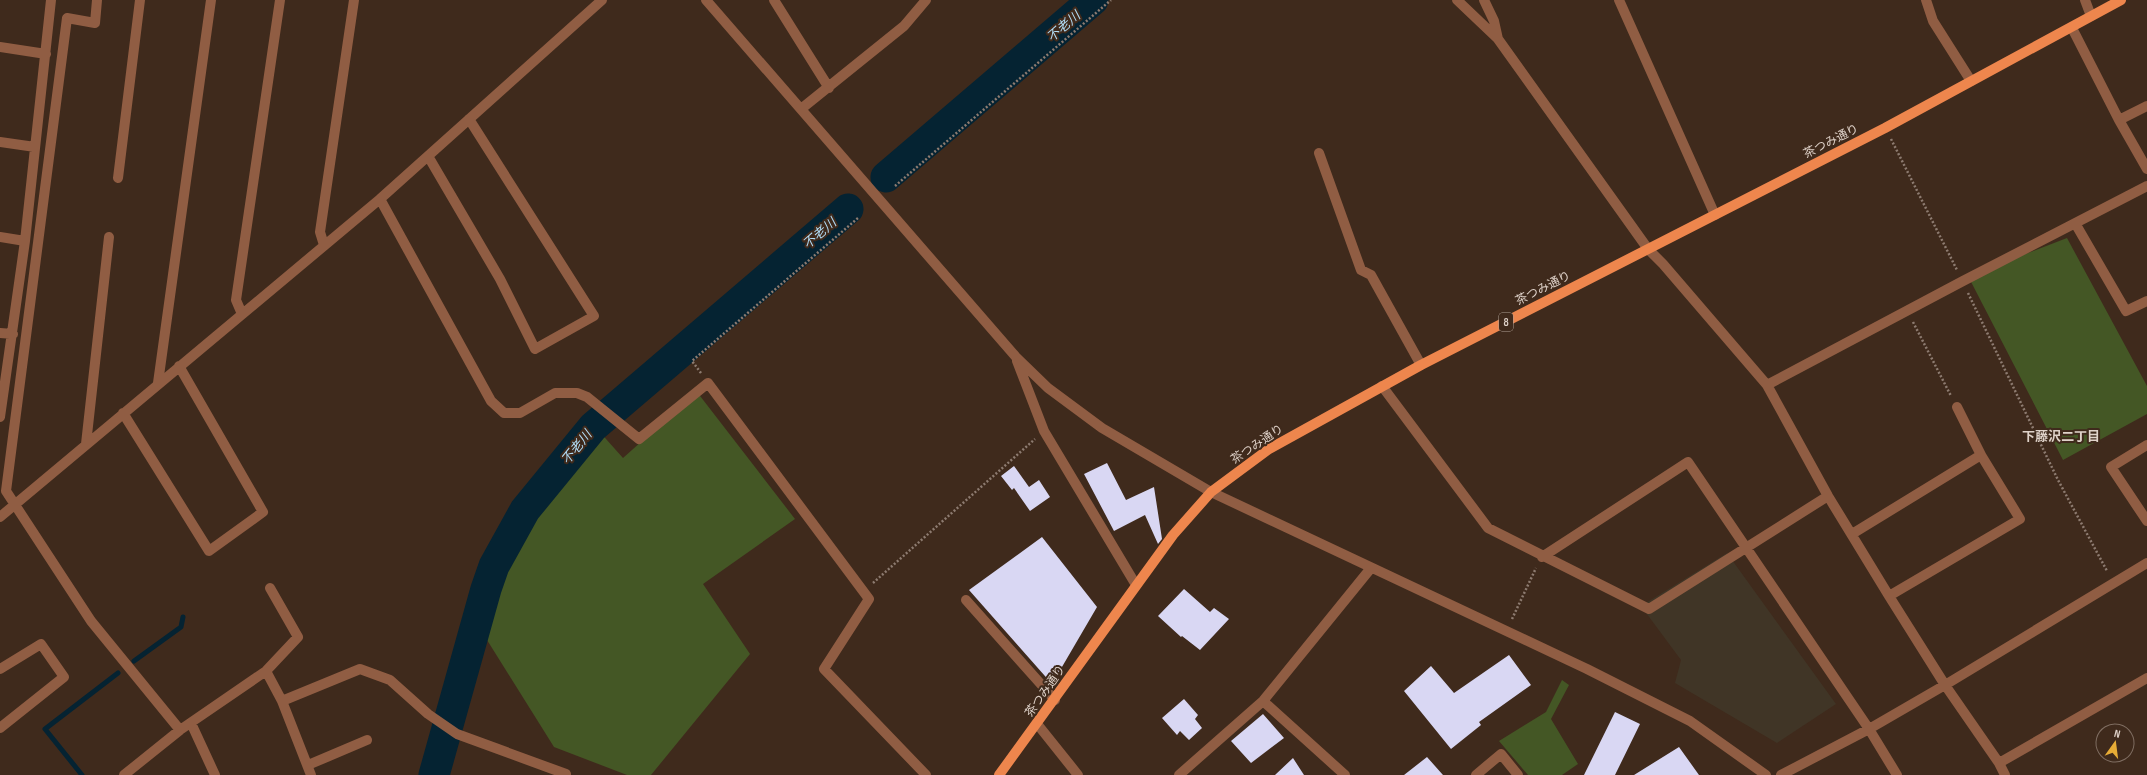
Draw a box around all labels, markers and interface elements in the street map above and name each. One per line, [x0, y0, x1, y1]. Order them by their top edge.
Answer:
water label: 不老川 [1044, 7, 1085, 46]
street label: 茶つみ通り [1801, 121, 1861, 162]
water label: 不老川 [800, 214, 841, 253]
street label: 茶つみ通り [1513, 268, 1573, 309]
road number: 8 [1499, 313, 1513, 331]
street label: 茶つみ通り [1228, 421, 1286, 467]
water label: 不老川 [558, 426, 597, 468]
district label: 下藤沢二丁目 [2022, 429, 2100, 445]
street label: 茶つみ通り [1022, 662, 1069, 720]
north arrow [2095, 723, 2135, 763]
text: N [2113, 727, 2122, 741]

